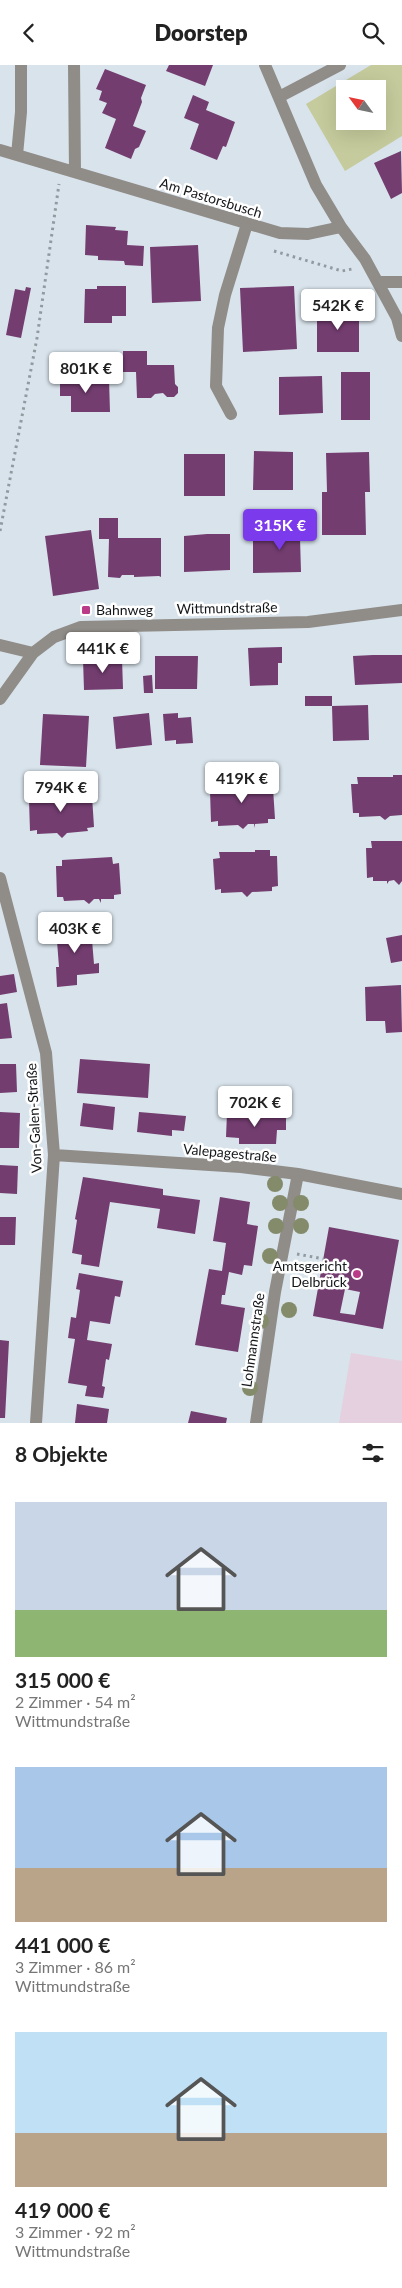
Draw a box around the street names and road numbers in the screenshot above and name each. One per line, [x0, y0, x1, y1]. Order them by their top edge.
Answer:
street label: Am Pastorsbusch [158, 174, 264, 221]
street label: Wittmundstraße [176, 598, 278, 617]
street label: Von-Galen-Straße [22, 1063, 45, 1173]
street label: Valepagestraße [182, 1140, 278, 1165]
street label: Lohmannstraße [237, 1292, 268, 1388]

